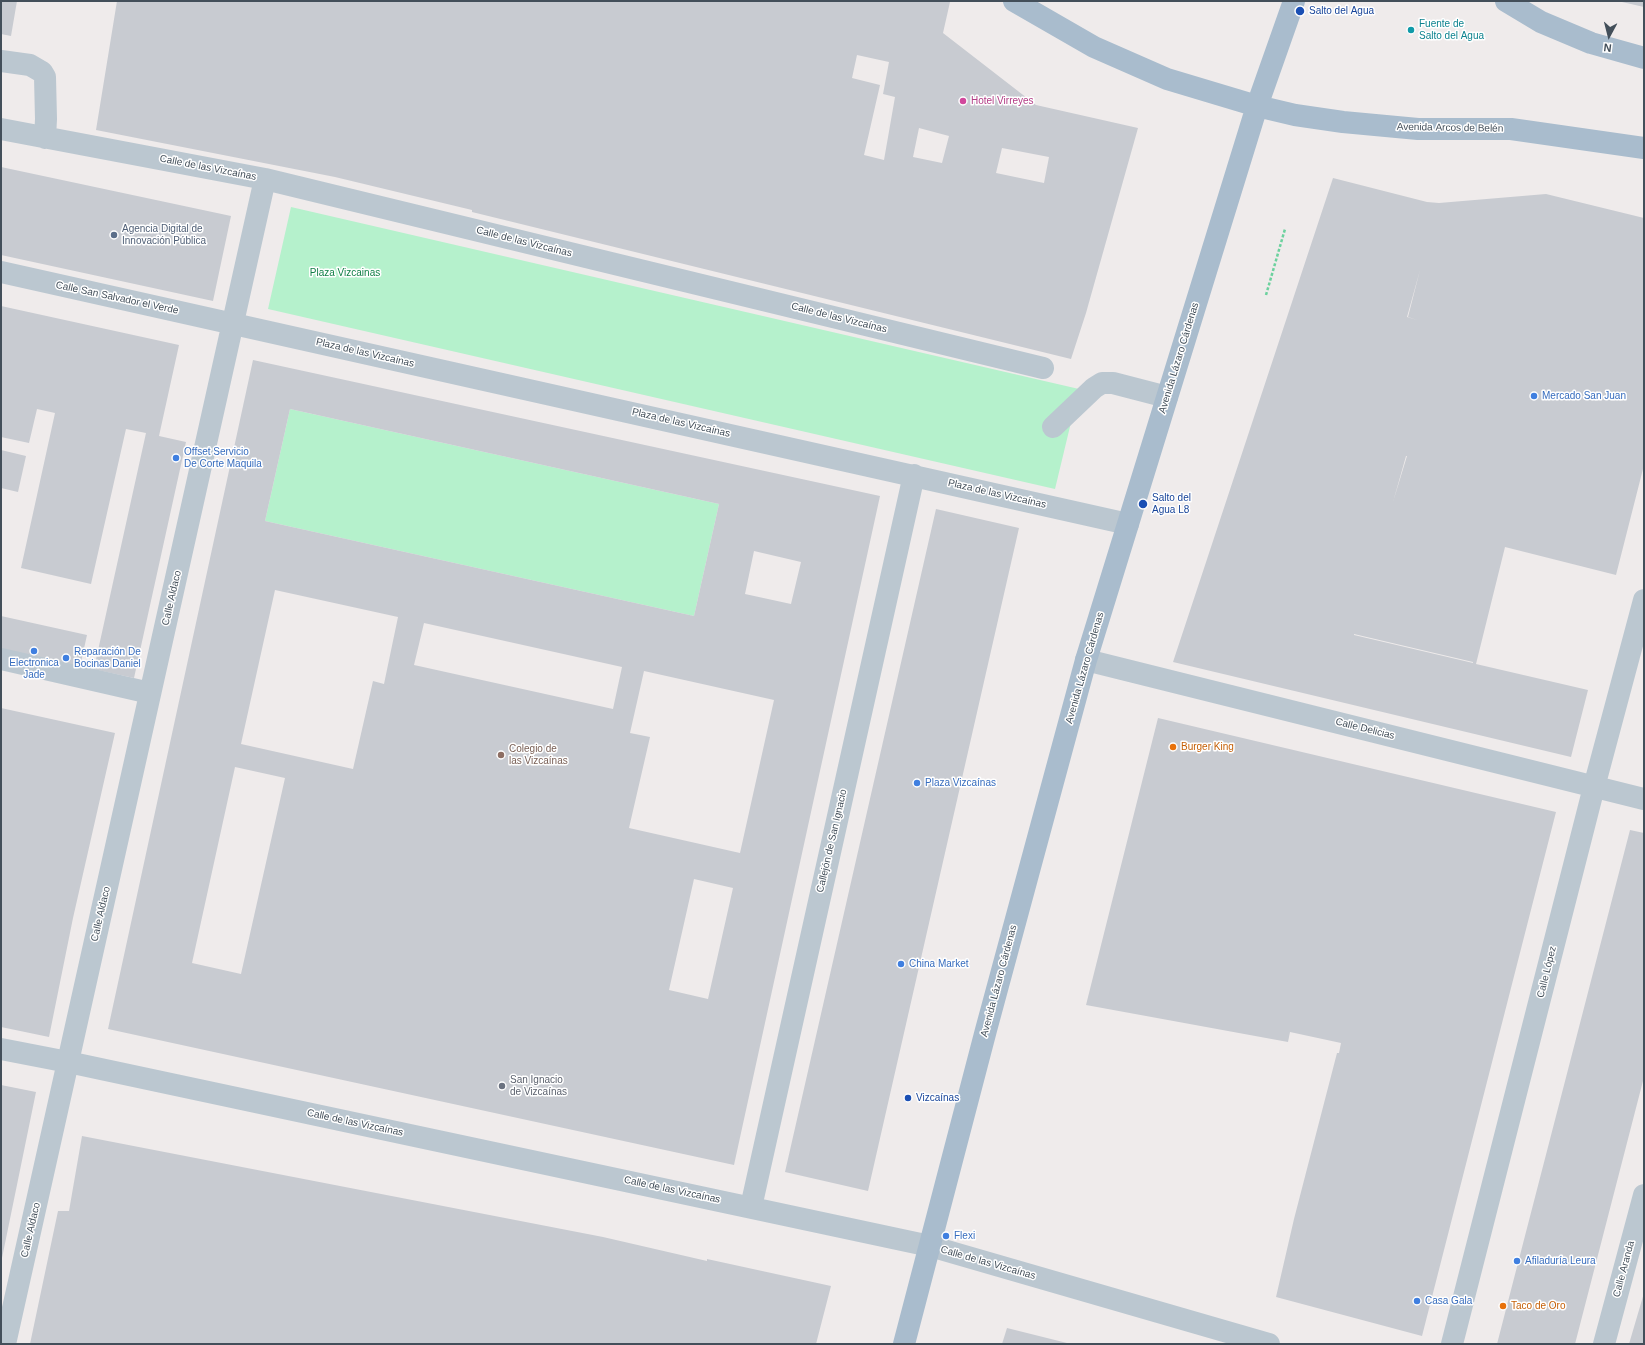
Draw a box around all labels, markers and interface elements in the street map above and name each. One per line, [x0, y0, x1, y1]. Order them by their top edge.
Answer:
marker: Salto del Agua [1294, 5, 1306, 17]
place label: Salto del Agua [1309, 5, 1374, 17]
north arrow [1589, 16, 1629, 56]
place label: Fuente de Salto del Agua [1419, 18, 1484, 42]
marker: Fuente de Salto del Agua [1406, 25, 1416, 35]
text: N [1603, 41, 1612, 54]
place label: Hotel Virreyes [971, 95, 1034, 107]
marker: Hotel Virreyes [958, 96, 968, 106]
street label: Avenida Arcos de Belén [1397, 121, 1503, 135]
street label: Calle de las Vizcaínas [159, 153, 257, 183]
place label: Agencia Digital de Innovación Pública [122, 223, 206, 246]
street label: Calle de las Vizcaínas [475, 224, 573, 260]
marker: Agencia Digital de Innovación Pública [109, 230, 119, 240]
park label: Plaza Vizcainas [310, 267, 380, 279]
street label: Calle San Salvador el Verde [55, 279, 179, 317]
street label: Calle de las Vizcaínas [790, 300, 888, 336]
street label: Avenida Lázaro Cárdenas [1156, 301, 1202, 415]
street label: Plaza de las Vizcaínas [315, 336, 415, 370]
place label: Mercado San Juan [1542, 390, 1626, 402]
marker: Mercado San Juan [1529, 391, 1539, 401]
street label: Plaza de las Vizcaínas [631, 406, 731, 440]
place label: Offset Servicio De Corte Maquila [184, 446, 262, 470]
marker: Offset Servicio De Corte Maquila [171, 453, 181, 463]
street label: Plaza de las Vizcaínas [947, 477, 1047, 511]
place label: Salto del Agua L8 [1152, 492, 1191, 516]
marker: Salto del Agua L8 [1137, 498, 1149, 510]
street label: Calle Aldaco [160, 569, 184, 627]
street label: Avenida Lázaro Cárdenas [1063, 611, 1107, 725]
marker: Electronica Jade [29, 646, 39, 656]
place label: Reparación De Bocinas Daniel [74, 646, 141, 670]
marker: Reparación De Bocinas Daniel [61, 653, 71, 663]
place label: Electronica Jade [9, 657, 59, 680]
street label: Calle Delicias [1334, 716, 1396, 742]
place label: Burger King [1181, 741, 1234, 753]
marker: Burger King [1168, 742, 1178, 752]
place label: Colegio de las Vizcaínas [509, 743, 568, 766]
marker: Colegio de las Vizcaínas [496, 750, 506, 760]
place label: Plaza Vizcaínas [925, 777, 996, 789]
marker: Plaza Vizcaínas [912, 778, 922, 788]
street label: Callejón de San Ignacio [814, 788, 850, 894]
street label: Calle Aldaco [89, 885, 113, 943]
street label: Avenida Lázaro Cárdenas [978, 924, 1020, 1038]
street label: Calle López [1535, 945, 1559, 999]
place label: China Market [909, 958, 968, 970]
marker: China Market [896, 959, 906, 969]
place label: San Ignacio de Vizcaínas [510, 1074, 567, 1098]
marker: San Ignacio de Vizcaínas [497, 1081, 507, 1091]
place label: Vizcaínas [916, 1092, 959, 1104]
marker: Vizcaínas [903, 1093, 913, 1103]
street label: Calle de las Vizcaínas [306, 1107, 404, 1139]
street label: Calle de las Vizcaínas [623, 1174, 721, 1206]
street label: Calle Aldaco [19, 1201, 43, 1259]
place label: Flexi [954, 1230, 975, 1242]
marker: Flexi [941, 1231, 951, 1241]
street label: Calle Aranda [1611, 1240, 1637, 1298]
street label: Calle de las Vizcaínas [939, 1244, 1037, 1282]
place label: Afiladuría Leura [1525, 1255, 1596, 1267]
marker: Afiladuría Leura [1512, 1256, 1522, 1266]
place label: Casa Gala [1425, 1295, 1472, 1307]
marker: Casa Gala [1412, 1296, 1422, 1306]
place label: Taco de Oro [1511, 1300, 1565, 1312]
marker: Taco de Oro [1498, 1301, 1508, 1311]

